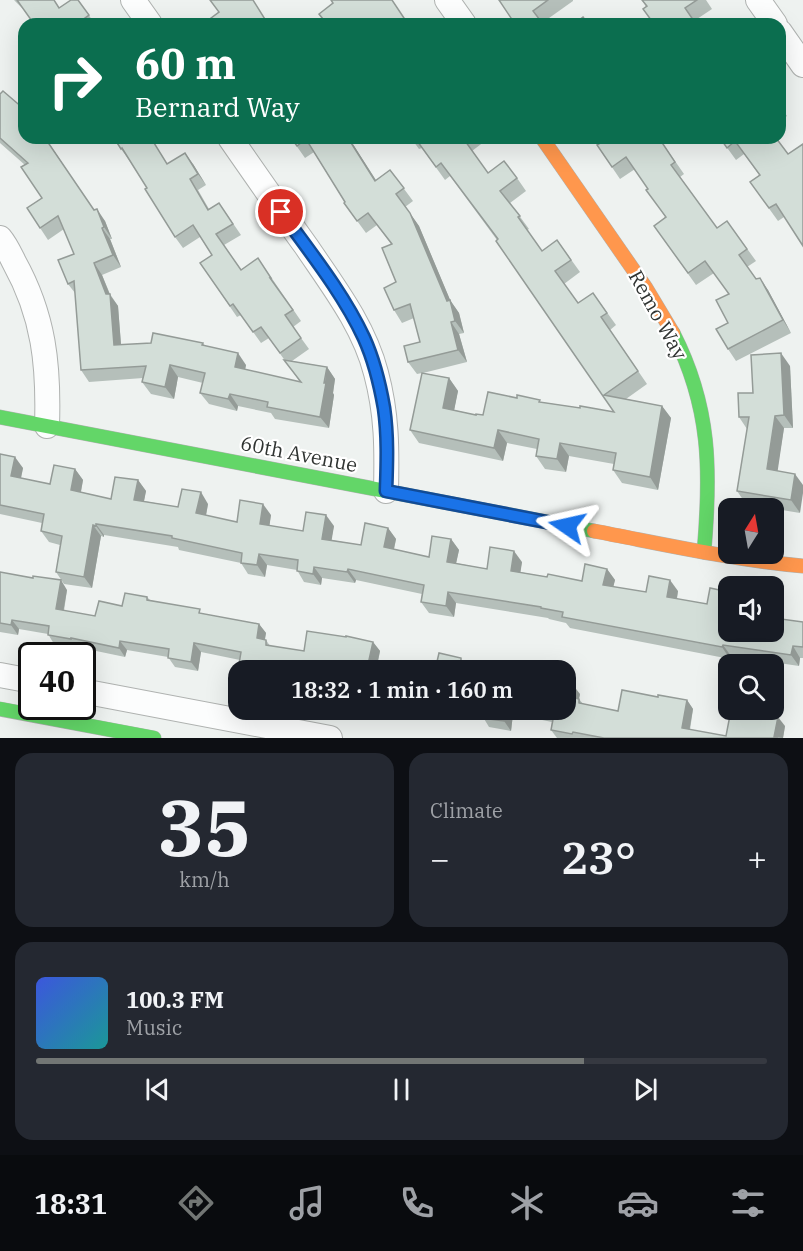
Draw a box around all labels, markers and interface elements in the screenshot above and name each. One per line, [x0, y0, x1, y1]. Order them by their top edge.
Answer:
text: 60 m [135, 36, 236, 91]
icon: right [36, 42, 114, 120]
text: Bernard Way [135, 89, 300, 124]
pin [255, 186, 306, 237]
icon: arrive [264, 195, 297, 228]
street label: Remo Way [623, 265, 694, 365]
street label: 60th Avenue [238, 429, 360, 478]
position arrow [535, 494, 599, 558]
north arrow [718, 498, 784, 564]
map controls [718, 498, 784, 720]
button: sound [718, 576, 784, 642]
speed limit sign: 40 [18, 642, 96, 720]
button: search [718, 654, 784, 720]
text: 18:32 · 1 min · 160 m [291, 675, 513, 704]
text: 35 [158, 776, 251, 877]
text: Climate [430, 797, 503, 824]
text: 23° [561, 828, 636, 886]
text: − [430, 837, 450, 880]
text: + [747, 837, 767, 880]
text: km/h [179, 866, 230, 893]
text: 100.3 FM [126, 985, 224, 1014]
text: Music [126, 1014, 182, 1041]
icon: previous [141, 1073, 174, 1106]
icon: pause [385, 1073, 418, 1106]
icon: next [629, 1073, 662, 1106]
icon: directions [175, 1182, 217, 1224]
icon: music [286, 1182, 328, 1224]
icon: phone [396, 1182, 438, 1224]
icon: climate [506, 1182, 548, 1224]
icon: car [617, 1182, 659, 1224]
icon: filters [727, 1182, 769, 1224]
text: 18:31 [34, 1186, 107, 1221]

